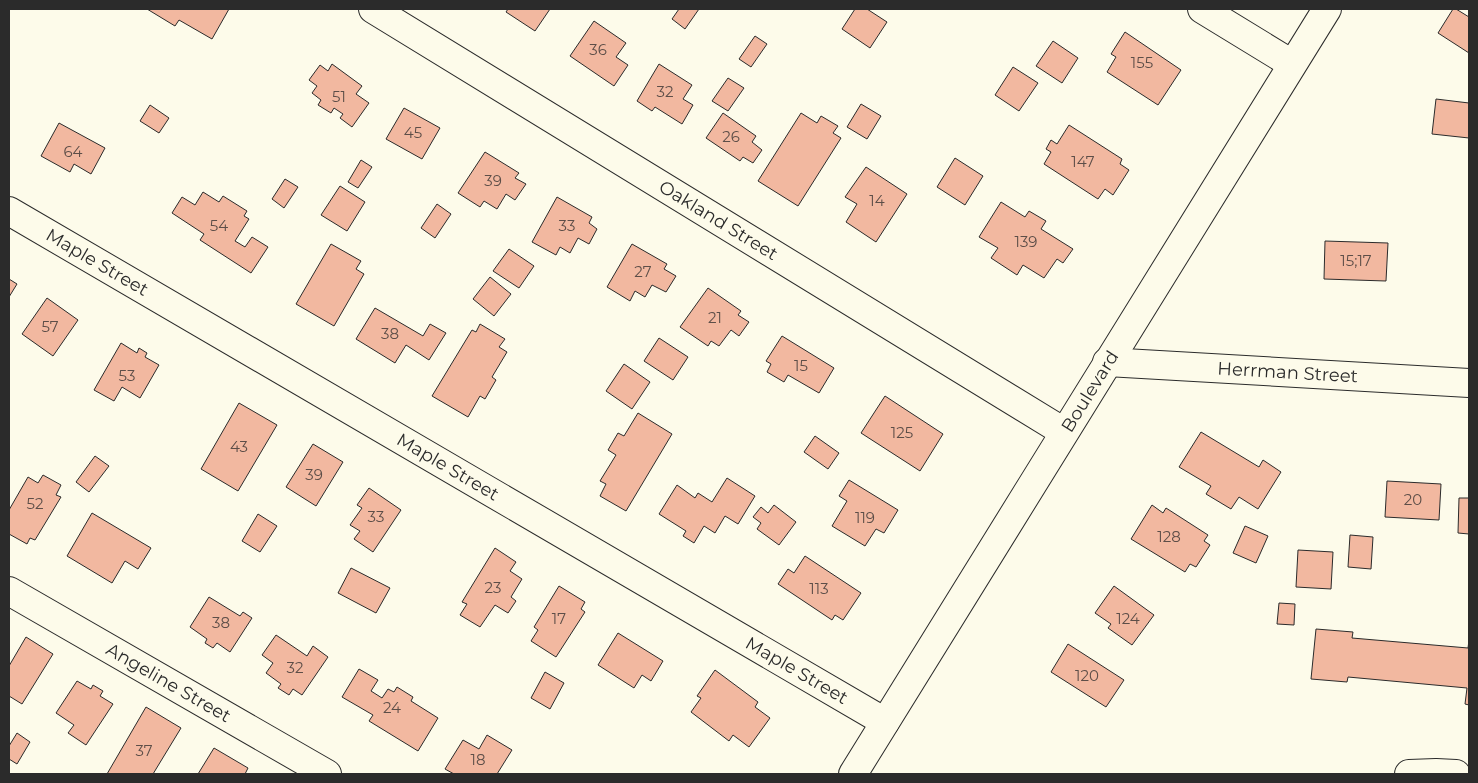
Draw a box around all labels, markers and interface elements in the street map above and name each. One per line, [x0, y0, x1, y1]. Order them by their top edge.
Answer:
house number: 36 [589, 40, 607, 59]
house number: 155 [1131, 53, 1153, 72]
house number: 32 [657, 82, 673, 101]
house number: 51 [332, 87, 346, 106]
house number: 45 [404, 123, 422, 142]
house number: 26 [722, 127, 740, 146]
house number: 64 [63, 142, 83, 161]
house number: 147 [1071, 152, 1095, 171]
house number: 39 [484, 171, 502, 190]
street label: Oakland Street [655, 176, 782, 265]
house number: 14 [869, 191, 885, 210]
house number: 54 [210, 216, 228, 235]
house number: 33 [559, 216, 575, 235]
street label: Maple Street [42, 224, 152, 301]
house number: 139 [1014, 232, 1038, 251]
house number: 15;17 [1340, 251, 1372, 270]
house number: 27 [634, 262, 652, 281]
house number: 21 [708, 308, 722, 327]
house number: 57 [41, 317, 59, 336]
house number: 38 [381, 324, 399, 343]
street label: Boulevard [1056, 347, 1124, 436]
house number: 15 [794, 356, 808, 375]
street label: Herrman Street [1217, 357, 1359, 388]
house number: 53 [119, 366, 135, 385]
house number: 125 [891, 423, 913, 442]
street label: Maple Street [393, 429, 503, 505]
house number: 43 [230, 437, 248, 456]
house number: 39 [305, 465, 323, 484]
house number: 20 [1404, 490, 1422, 509]
house number: 52 [27, 494, 43, 513]
house number: 33 [368, 507, 384, 526]
house number: 119 [855, 508, 875, 527]
house number: 128 [1157, 527, 1181, 546]
house number: 23 [485, 578, 501, 597]
house number: 113 [809, 579, 829, 598]
house number: 17 [552, 609, 566, 628]
house number: 124 [1116, 609, 1140, 628]
house number: 38 [212, 613, 230, 632]
street label: Maple Street [742, 632, 852, 709]
street label: Angeline Street [102, 638, 235, 727]
house number: 32 [287, 658, 303, 677]
house number: 120 [1075, 666, 1099, 685]
house number: 24 [383, 698, 401, 717]
house number: 37 [135, 741, 153, 760]
house number: 18 [471, 750, 486, 769]

